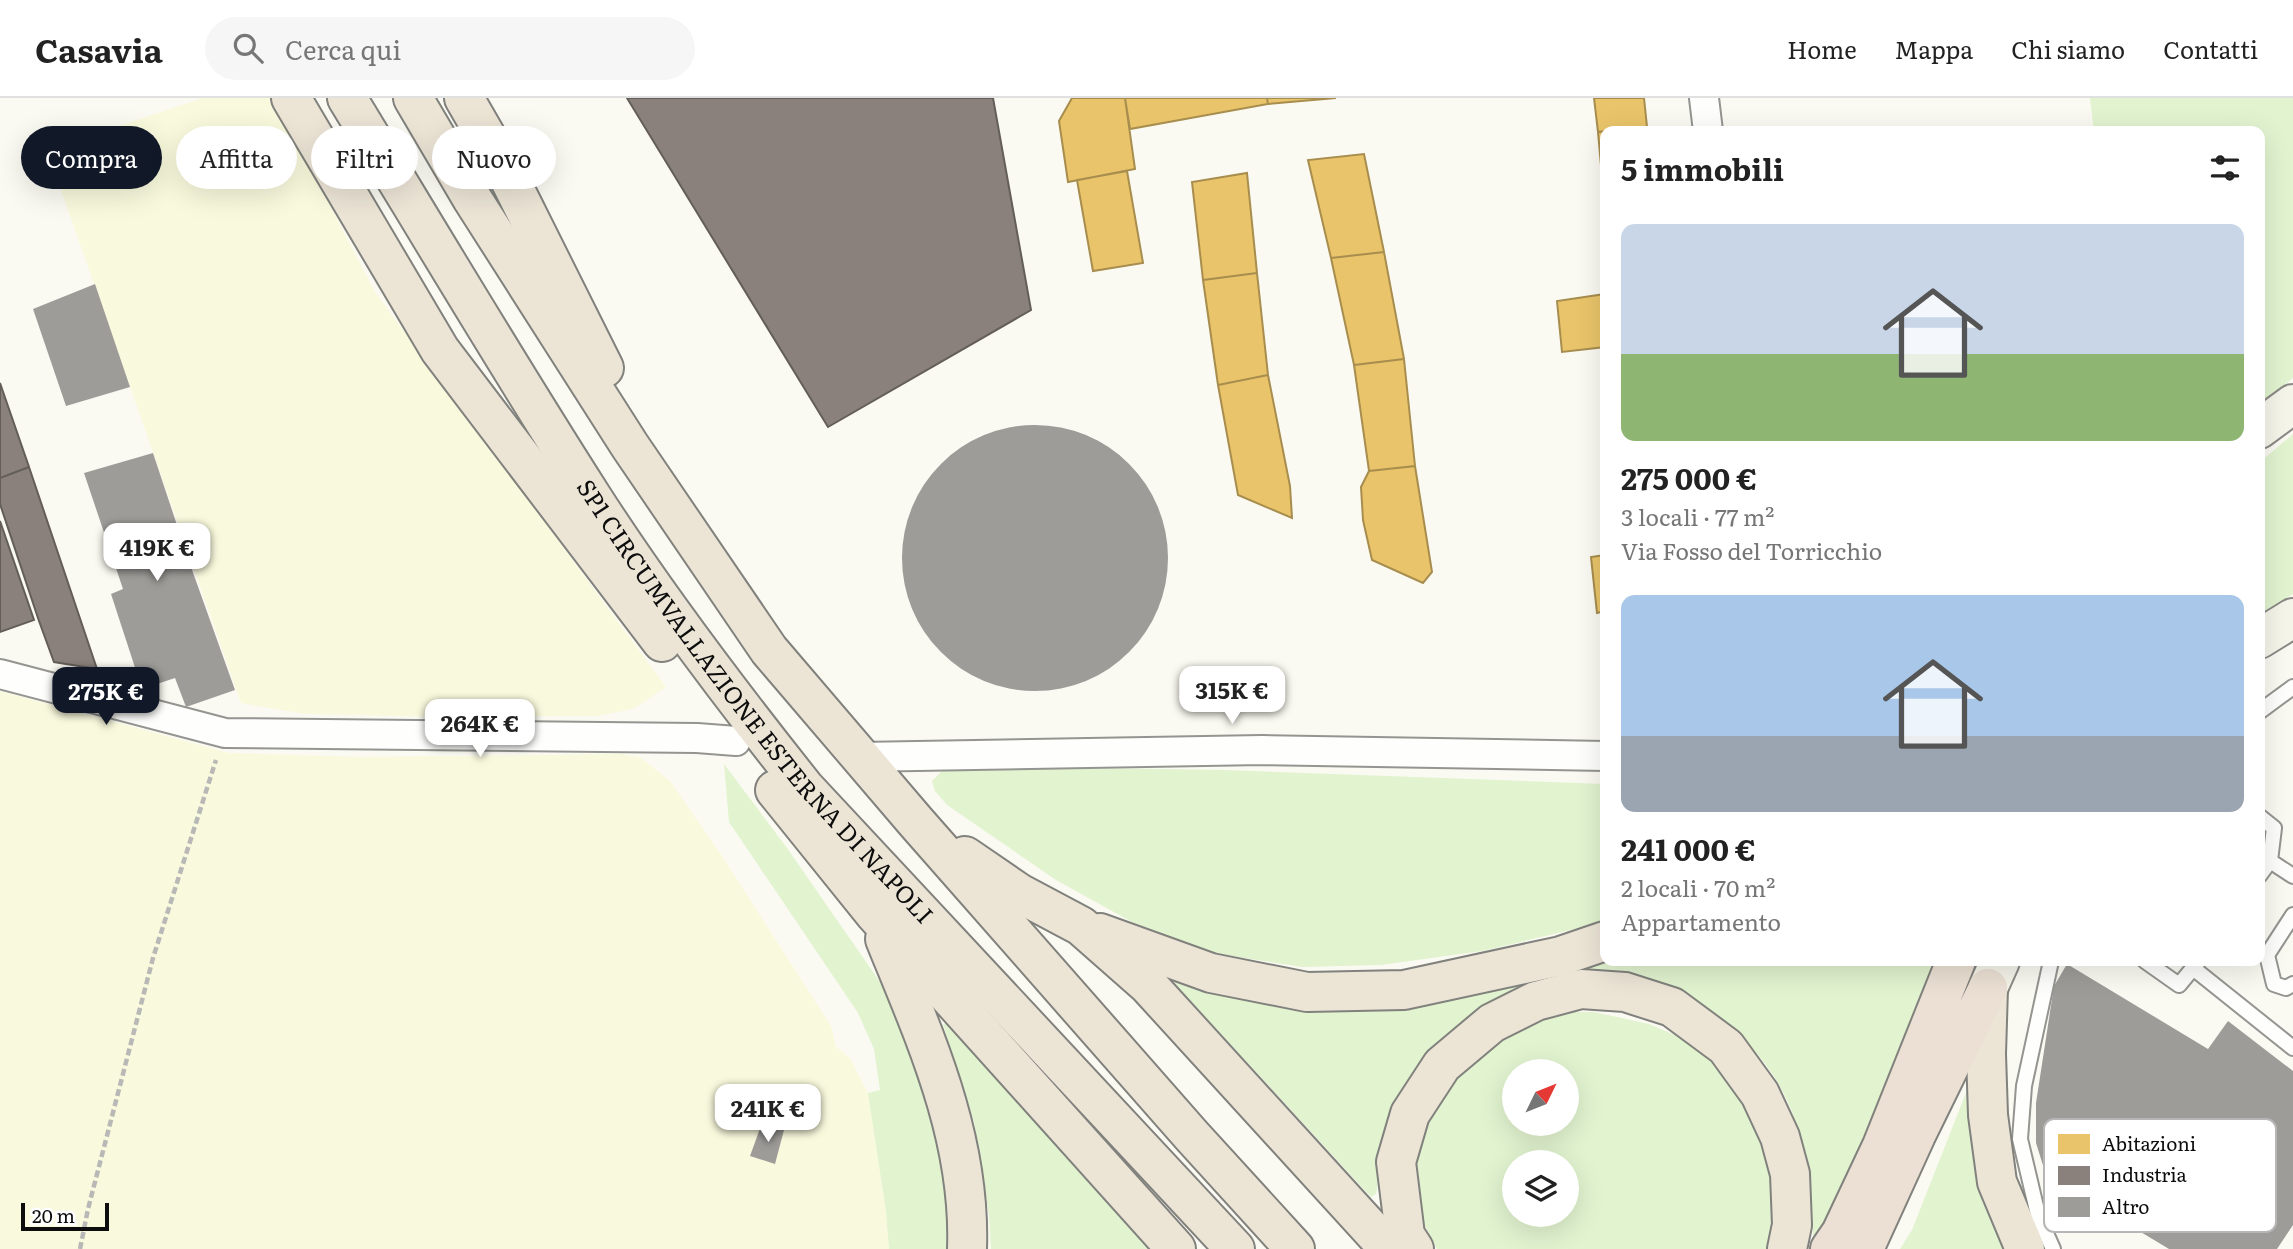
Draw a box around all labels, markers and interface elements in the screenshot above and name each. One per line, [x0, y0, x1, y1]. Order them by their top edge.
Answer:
search box [205, 17, 695, 80]
text: Casavia [35, 24, 163, 73]
icon: search [229, 29, 267, 67]
text: Cerca qui [285, 29, 401, 68]
text: Home [1787, 31, 1857, 66]
text: Mappa [1895, 31, 1973, 66]
text: Chi siamo [2011, 31, 2125, 66]
text: Contatti [2163, 31, 2258, 66]
chip: Compra [21, 126, 162, 189]
chip: Affitta [176, 126, 297, 189]
chip: Filtri [311, 126, 418, 189]
chip: Nuovo [432, 126, 556, 189]
text: 5 immobili [1621, 146, 1784, 190]
icon: filters [2206, 149, 2244, 187]
icon: home [1870, 270, 1996, 396]
text: 275 000 € [1621, 455, 1757, 499]
street label: SP1 CIRCUMVALLAZIONE ESTERNA DI NAPOLI [570, 471, 943, 930]
text: 3 locali · 77 m² [1621, 499, 1774, 533]
pin: 419K € [100, 524, 214, 583]
text: 419K € [119, 529, 195, 563]
text: Via Fosso del Torricchio [1621, 533, 1882, 567]
icon: home [1870, 641, 1996, 767]
pin: 315K € [1175, 666, 1289, 726]
pin: 275K € [49, 668, 163, 727]
text: 315K € [1195, 672, 1269, 706]
text: 275K € [68, 673, 144, 707]
pin: 264K € [423, 700, 537, 759]
text: 264K € [441, 705, 519, 739]
text: 241 000 € [1621, 826, 1756, 870]
text: 2 locali · 70 m² [1621, 870, 1775, 904]
text: Appartamento [1621, 904, 1781, 938]
north arrow [1502, 1059, 1578, 1136]
map controls [1502, 1059, 1579, 1227]
pin: 241K € [711, 1084, 825, 1144]
text: 241K € [731, 1090, 805, 1124]
legend [2044, 1119, 2276, 1232]
text: Abitazioni [2102, 1129, 2196, 1157]
button: layers [1502, 1150, 1579, 1227]
text: Industria [2102, 1160, 2188, 1188]
text: Altro [2102, 1192, 2149, 1220]
scale bar [21, 1200, 108, 1232]
text: 20 m [32, 1201, 75, 1229]

